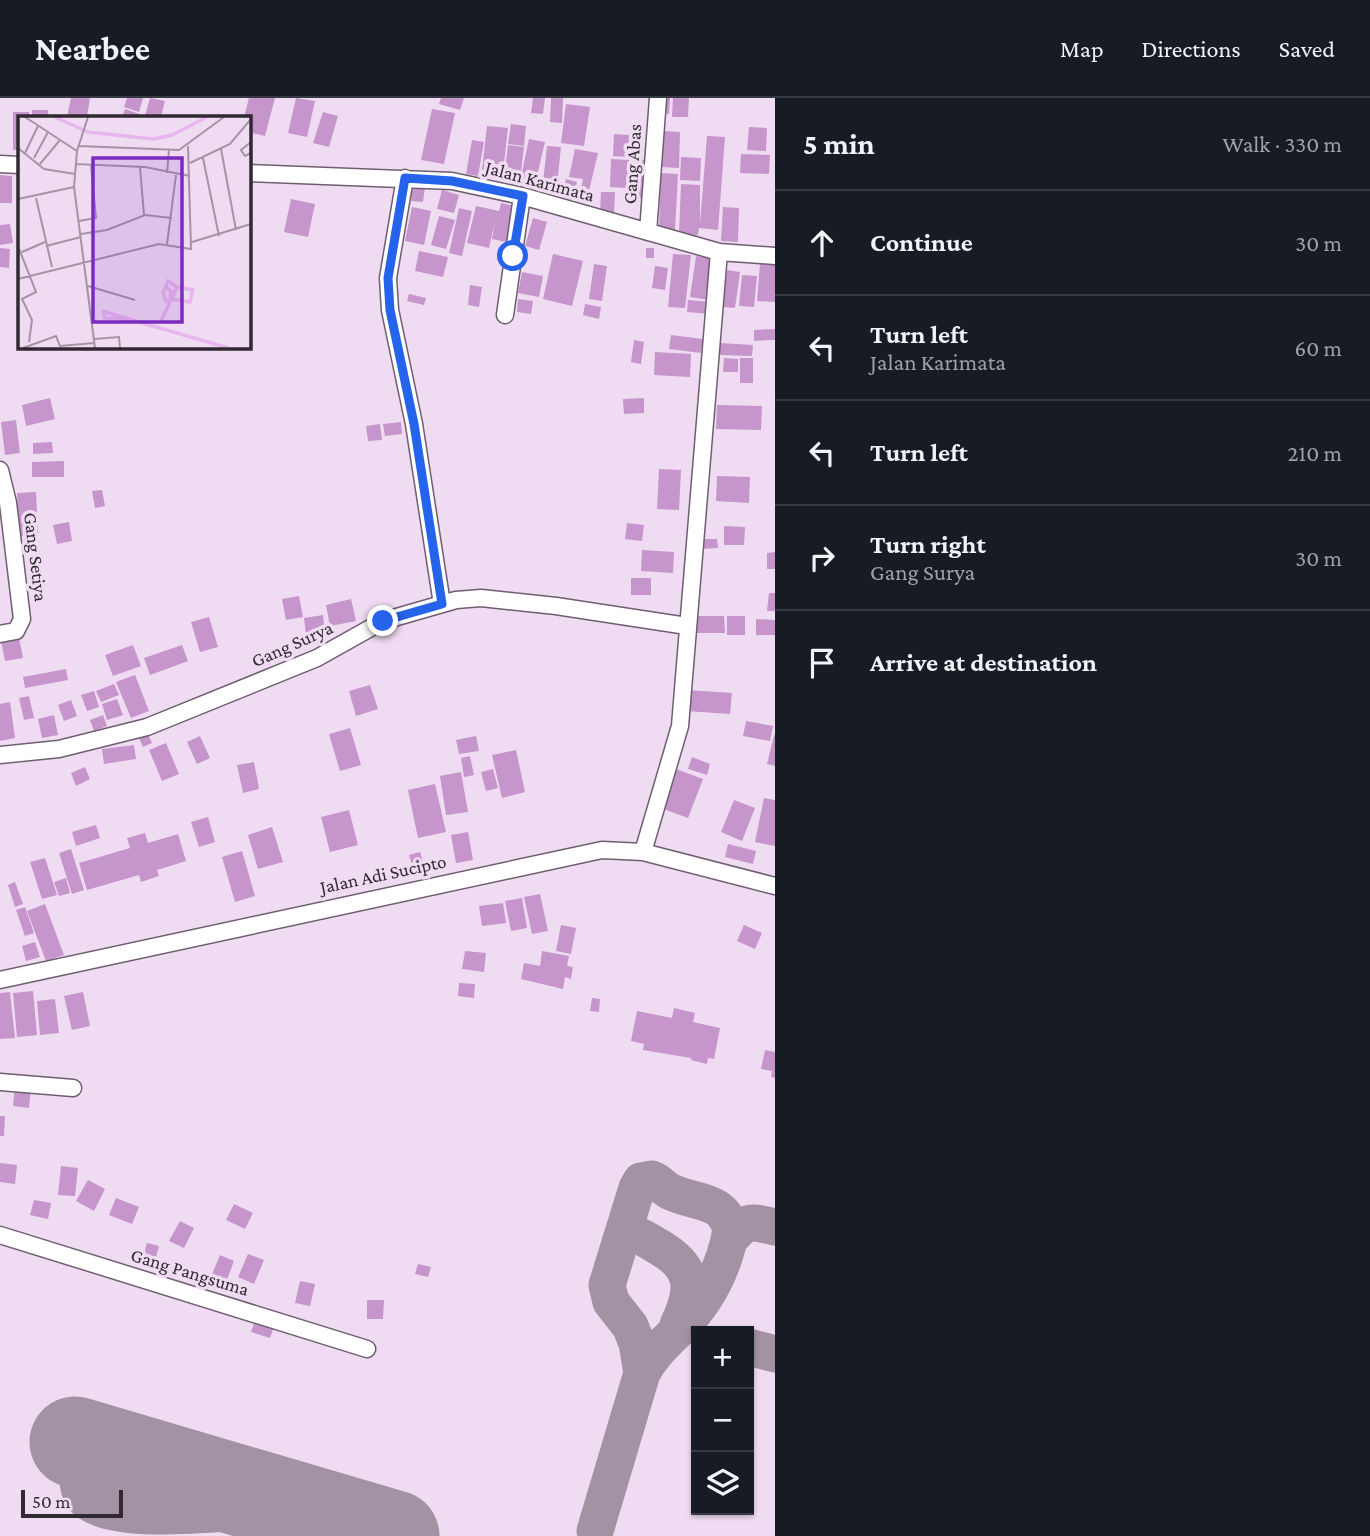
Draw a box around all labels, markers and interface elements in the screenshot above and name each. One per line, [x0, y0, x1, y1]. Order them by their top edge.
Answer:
text: Nearbee [35, 30, 150, 67]
text: Map [1060, 35, 1104, 62]
text: Directions [1142, 35, 1241, 62]
text: Saved [1279, 35, 1335, 62]
inset map [18, 116, 250, 348]
street label: Gang Abas [619, 123, 645, 205]
text: 5 min [803, 127, 875, 160]
text: Walk · 330 m [1223, 131, 1342, 157]
street label: Jalan Karimata [481, 156, 597, 206]
icon: ahead [803, 224, 841, 262]
text: Continue [870, 228, 973, 257]
text: 30 m [1295, 230, 1342, 256]
route start [497, 240, 528, 271]
text: Turn left [870, 320, 968, 349]
icon: left [803, 329, 841, 367]
text: 60 m [1295, 335, 1342, 361]
text: Jalan Karimata [870, 349, 1006, 375]
icon: left [803, 434, 841, 472]
text: Turn left [870, 438, 968, 467]
text: 210 m [1288, 440, 1342, 466]
street label: Gang Setiya [20, 511, 52, 603]
text: Turn right [870, 530, 986, 559]
icon: right [803, 539, 841, 577]
text: 30 m [1295, 545, 1342, 571]
text: Gang Surya [870, 559, 975, 585]
route end [367, 605, 398, 636]
street label: Gang Surya [248, 617, 336, 671]
icon: arrive [803, 644, 841, 682]
text: Arrive at destination [870, 648, 1097, 677]
street label: Jalan Adi Sucipto [316, 850, 448, 898]
street label: Gang Pangsuma [128, 1244, 252, 1300]
map controls [691, 1326, 754, 1515]
button: + [691, 1326, 754, 1389]
button: − [691, 1389, 754, 1452]
button: layers [691, 1452, 754, 1515]
scale bar [21, 1487, 122, 1519]
text: 50 m [32, 1491, 71, 1512]

